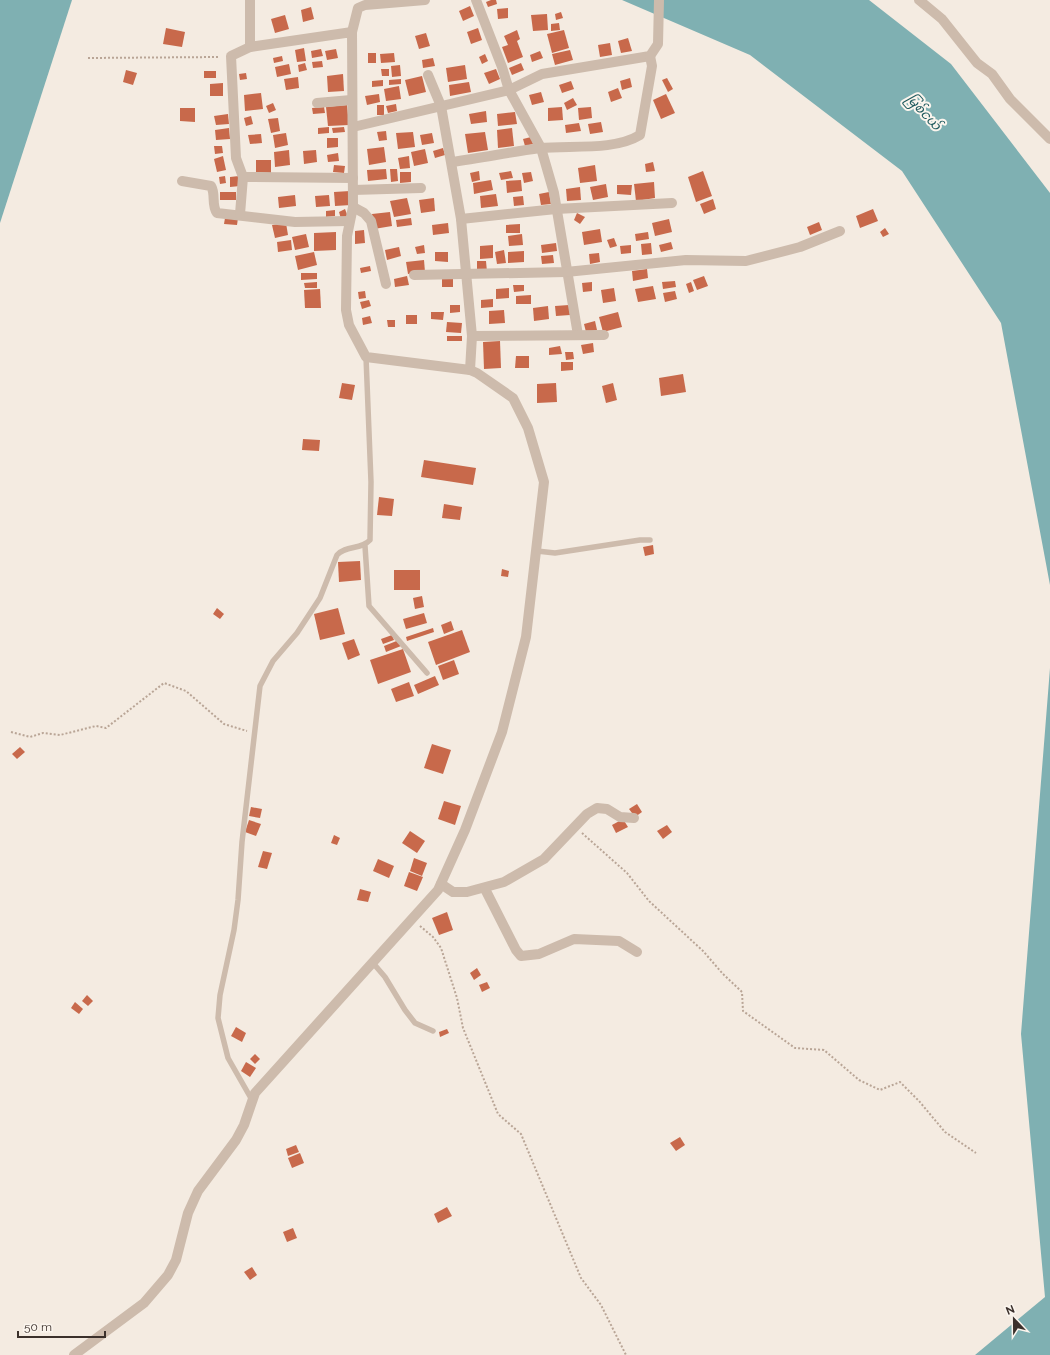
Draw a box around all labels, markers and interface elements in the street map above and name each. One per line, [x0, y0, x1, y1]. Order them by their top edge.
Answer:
water label: မြစ်ငယ် [901, 90, 947, 137]
north arrow [994, 1299, 1034, 1339]
text: N [1004, 1303, 1017, 1318]
scale bar [18, 1313, 105, 1339]
text: 50 m [24, 1320, 52, 1334]

